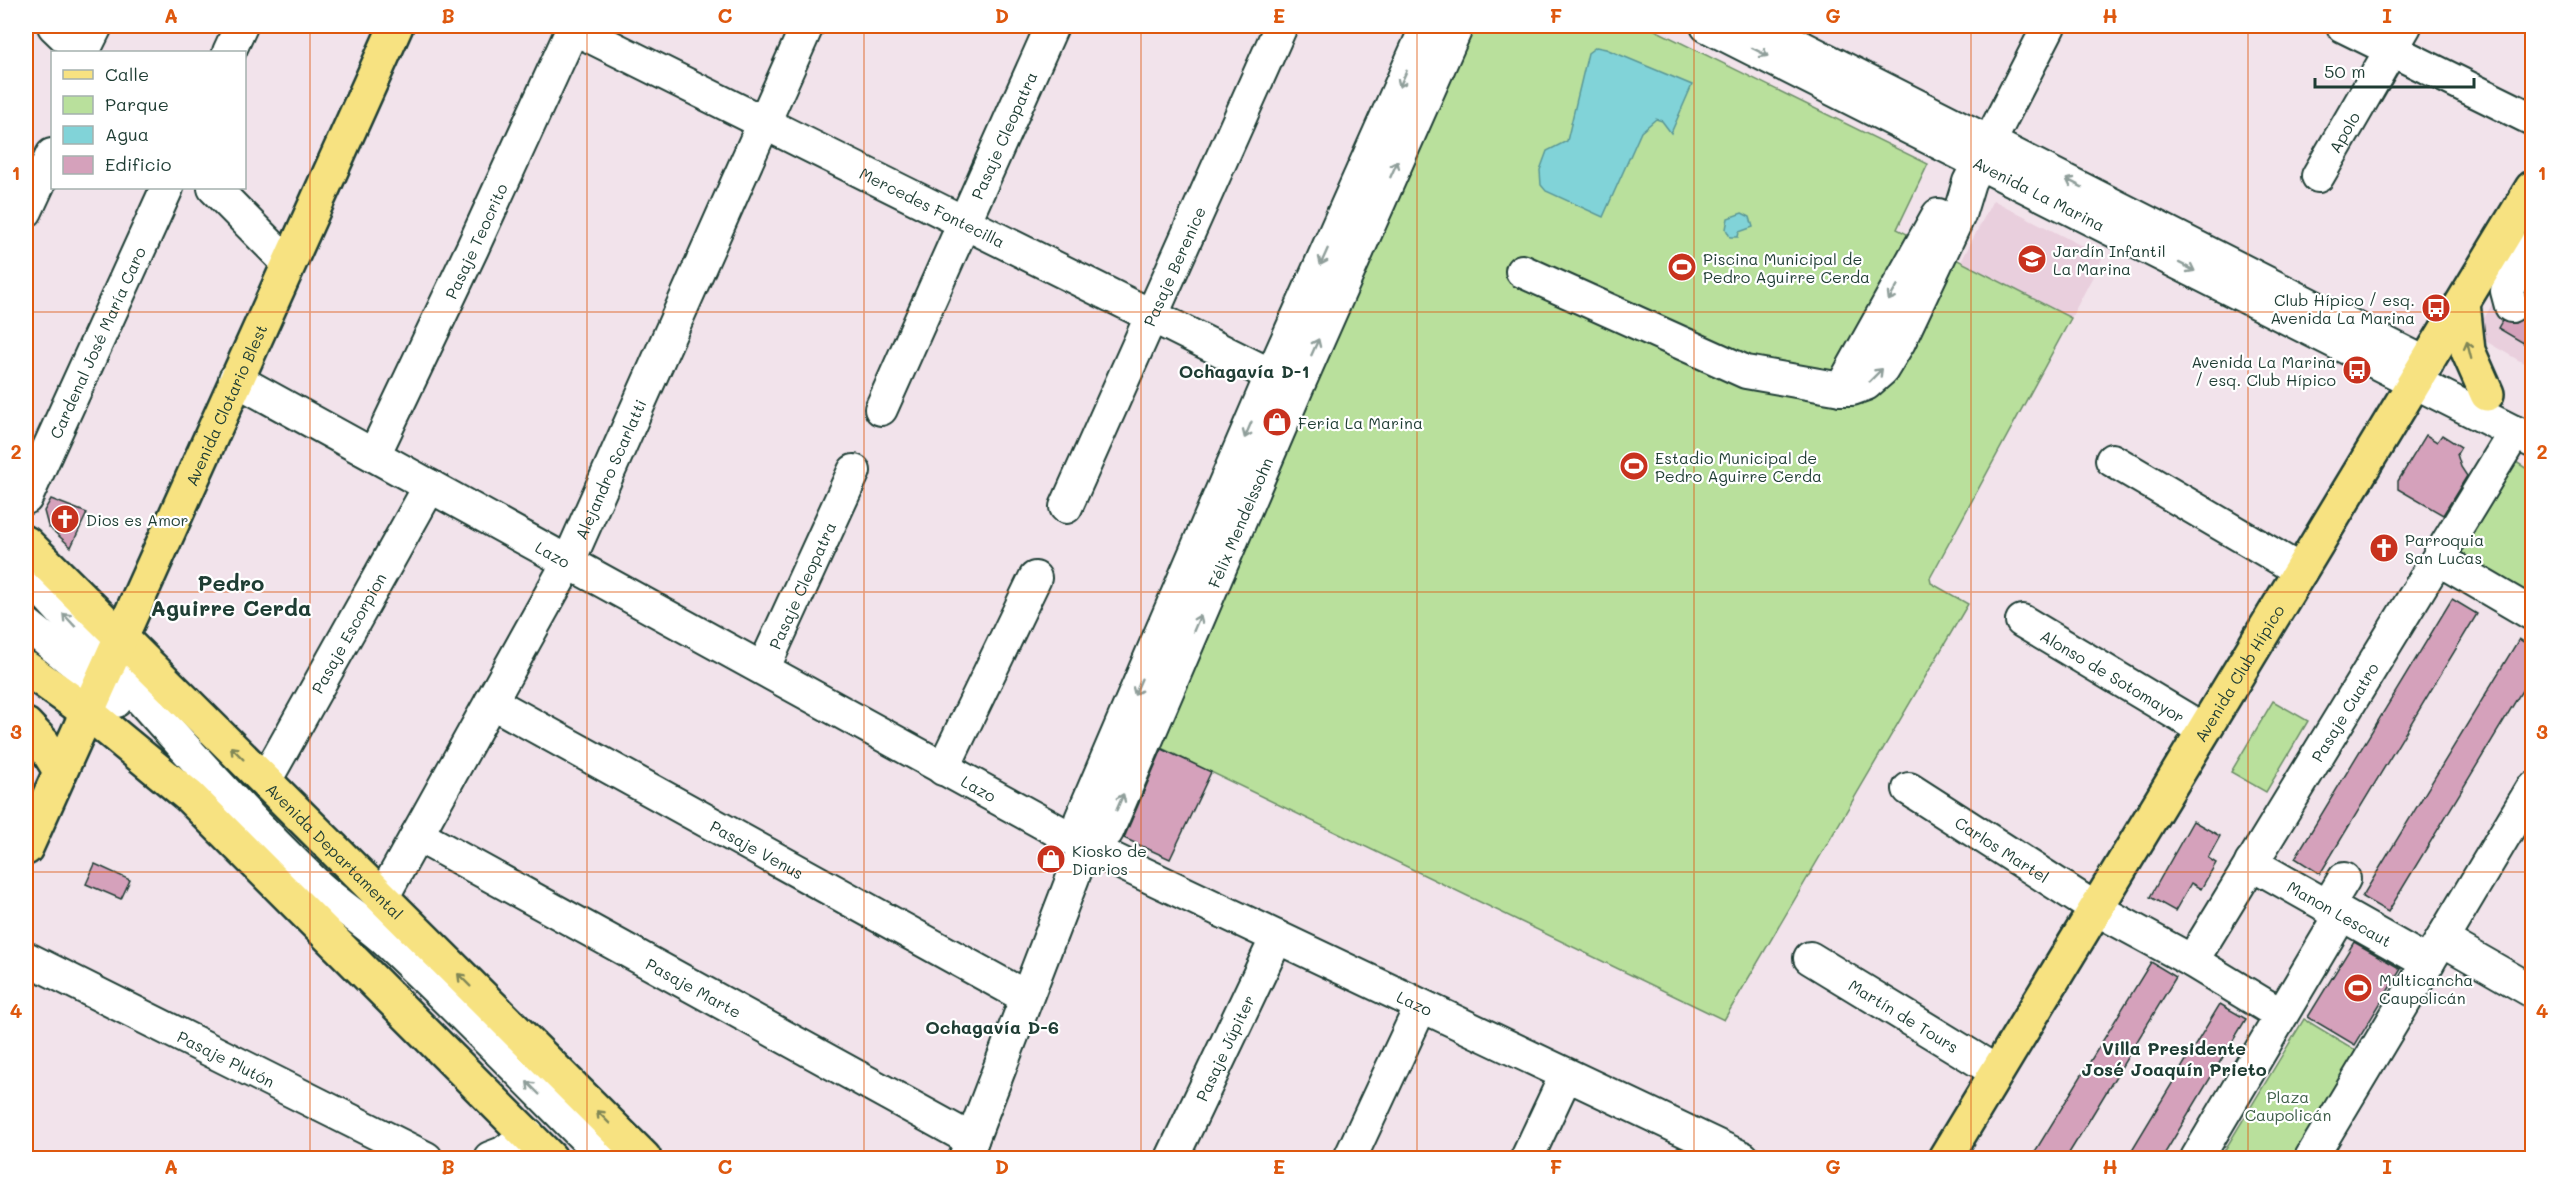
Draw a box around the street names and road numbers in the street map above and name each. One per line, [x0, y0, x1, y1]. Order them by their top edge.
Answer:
street label: Pasaje Cleopatra [966, 68, 1041, 202]
street label: Apolo [2323, 108, 2364, 156]
street label: Avenida La Marina [1970, 151, 2109, 235]
street label: Mercedes Fontecilla [856, 162, 1009, 252]
street label: Pasaje Teocrito [439, 180, 511, 302]
street label: Pasaje Berenice [1138, 203, 1210, 329]
street label: Cardenal José María Caro [44, 243, 150, 442]
street label: Avenida Clotario Blest [180, 321, 271, 489]
street label: Alejandro Scarlatti [569, 396, 650, 543]
street label: Félix Mendelssohn [1202, 454, 1277, 591]
street label: Pasaje Cleopatra [763, 518, 840, 652]
street label: Lazo [532, 536, 574, 572]
street label: Pasaje Escorpion [306, 569, 390, 697]
street label: Avenida Club Hípico [2189, 600, 2288, 745]
street label: Alonso de Sotomayor [2037, 624, 2189, 727]
street label: Pasaje Cuatro [2306, 658, 2382, 765]
street label: Lazo [958, 770, 1000, 806]
street label: Avenida Departamental [262, 778, 408, 923]
street label: Carlos Martel [1951, 811, 2053, 887]
street label: Pasaje Venus [707, 815, 808, 883]
street label: Manon Lescaut [2284, 875, 2396, 951]
street label: Pasaje Marte [643, 953, 745, 1022]
street label: Martín de Tours [1845, 974, 1963, 1057]
street label: Lazo [1394, 985, 1436, 1020]
street label: Pasaje Júpiter [1190, 991, 1259, 1104]
street label: Pasaje Plutón [174, 1025, 278, 1091]

